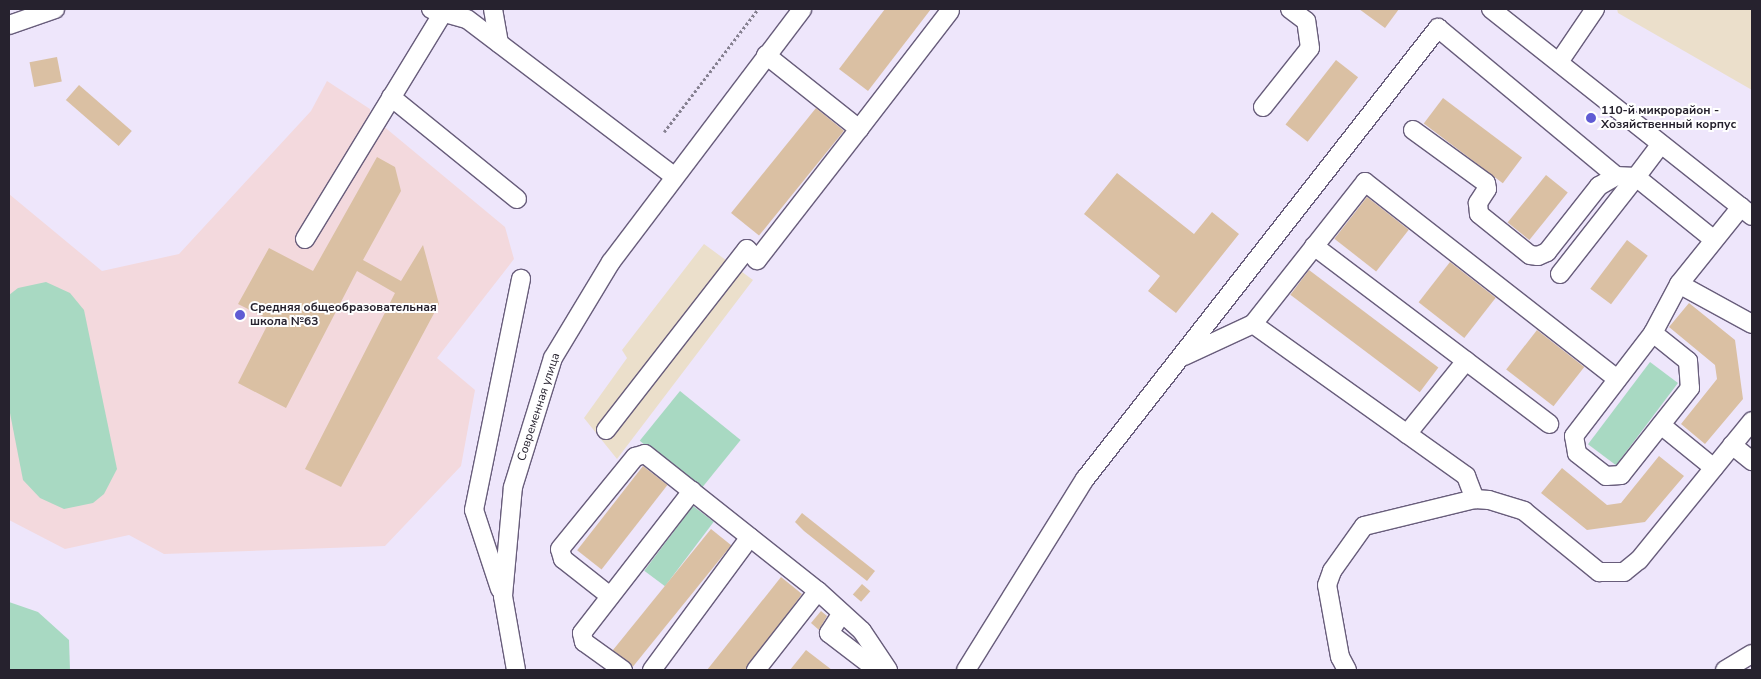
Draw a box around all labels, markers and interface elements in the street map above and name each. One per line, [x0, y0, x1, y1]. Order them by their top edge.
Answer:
place label: 110-й микрорайон - Хозяйственный корпус [1601, 104, 1736, 132]
marker: 110-й микрорайон - Хозяйственный корпус [1585, 112, 1597, 124]
place label: Средняя общеобразовательная школа №63 [250, 301, 437, 329]
marker: Средняя общеобразовательная школа №63 [234, 309, 246, 321]
street label: Современная улица [515, 351, 563, 463]

